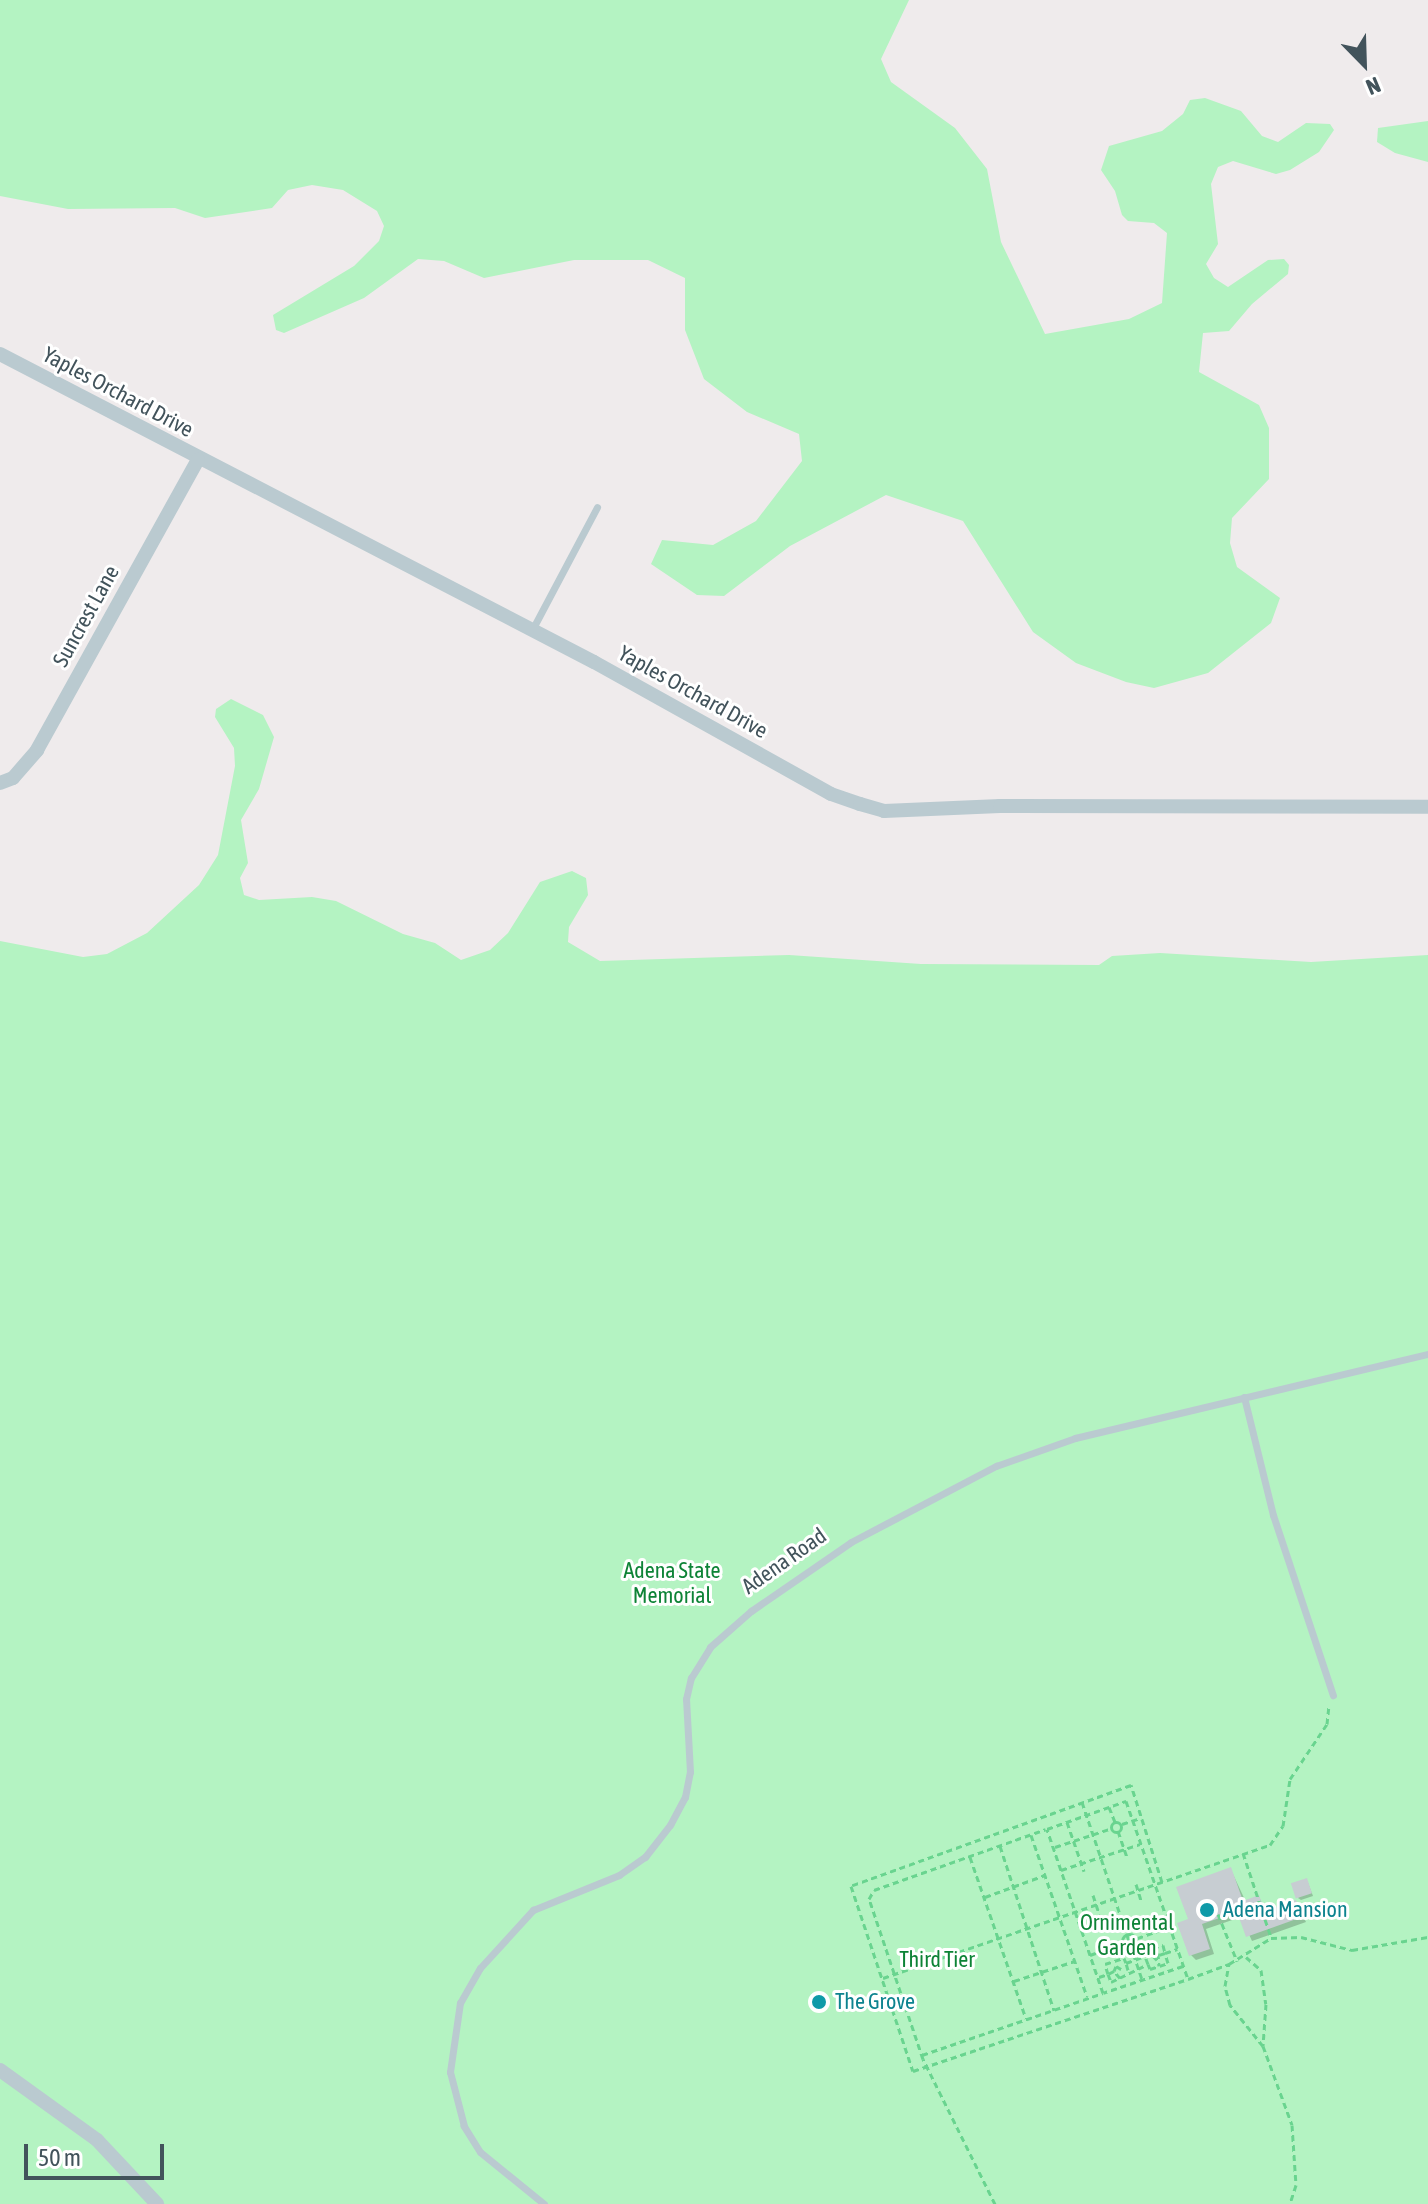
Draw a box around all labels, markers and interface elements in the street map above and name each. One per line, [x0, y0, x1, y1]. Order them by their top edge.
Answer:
north arrow [1324, 24, 1404, 104]
text: N [1362, 72, 1384, 101]
street label: Yaples Orchard Drive [38, 341, 198, 443]
street label: Suncrest Lane [47, 561, 125, 671]
street label: Yaples Orchard Drive [614, 640, 772, 744]
street label: Adena Road [737, 1522, 831, 1600]
park label: Adena State Memorial [623, 1557, 721, 1608]
place label: Adena Mansion [1223, 1897, 1348, 1923]
marker: Adena Mansion [1198, 1901, 1216, 1919]
park label: Ornimental Garden [1080, 1909, 1174, 1960]
park label: Third Tier [899, 1947, 975, 1973]
place label: The Grove [835, 1989, 915, 2015]
marker: The Grove [810, 1993, 828, 2011]
scale bar [28, 2128, 168, 2178]
text: 50 m [38, 2144, 81, 2171]

